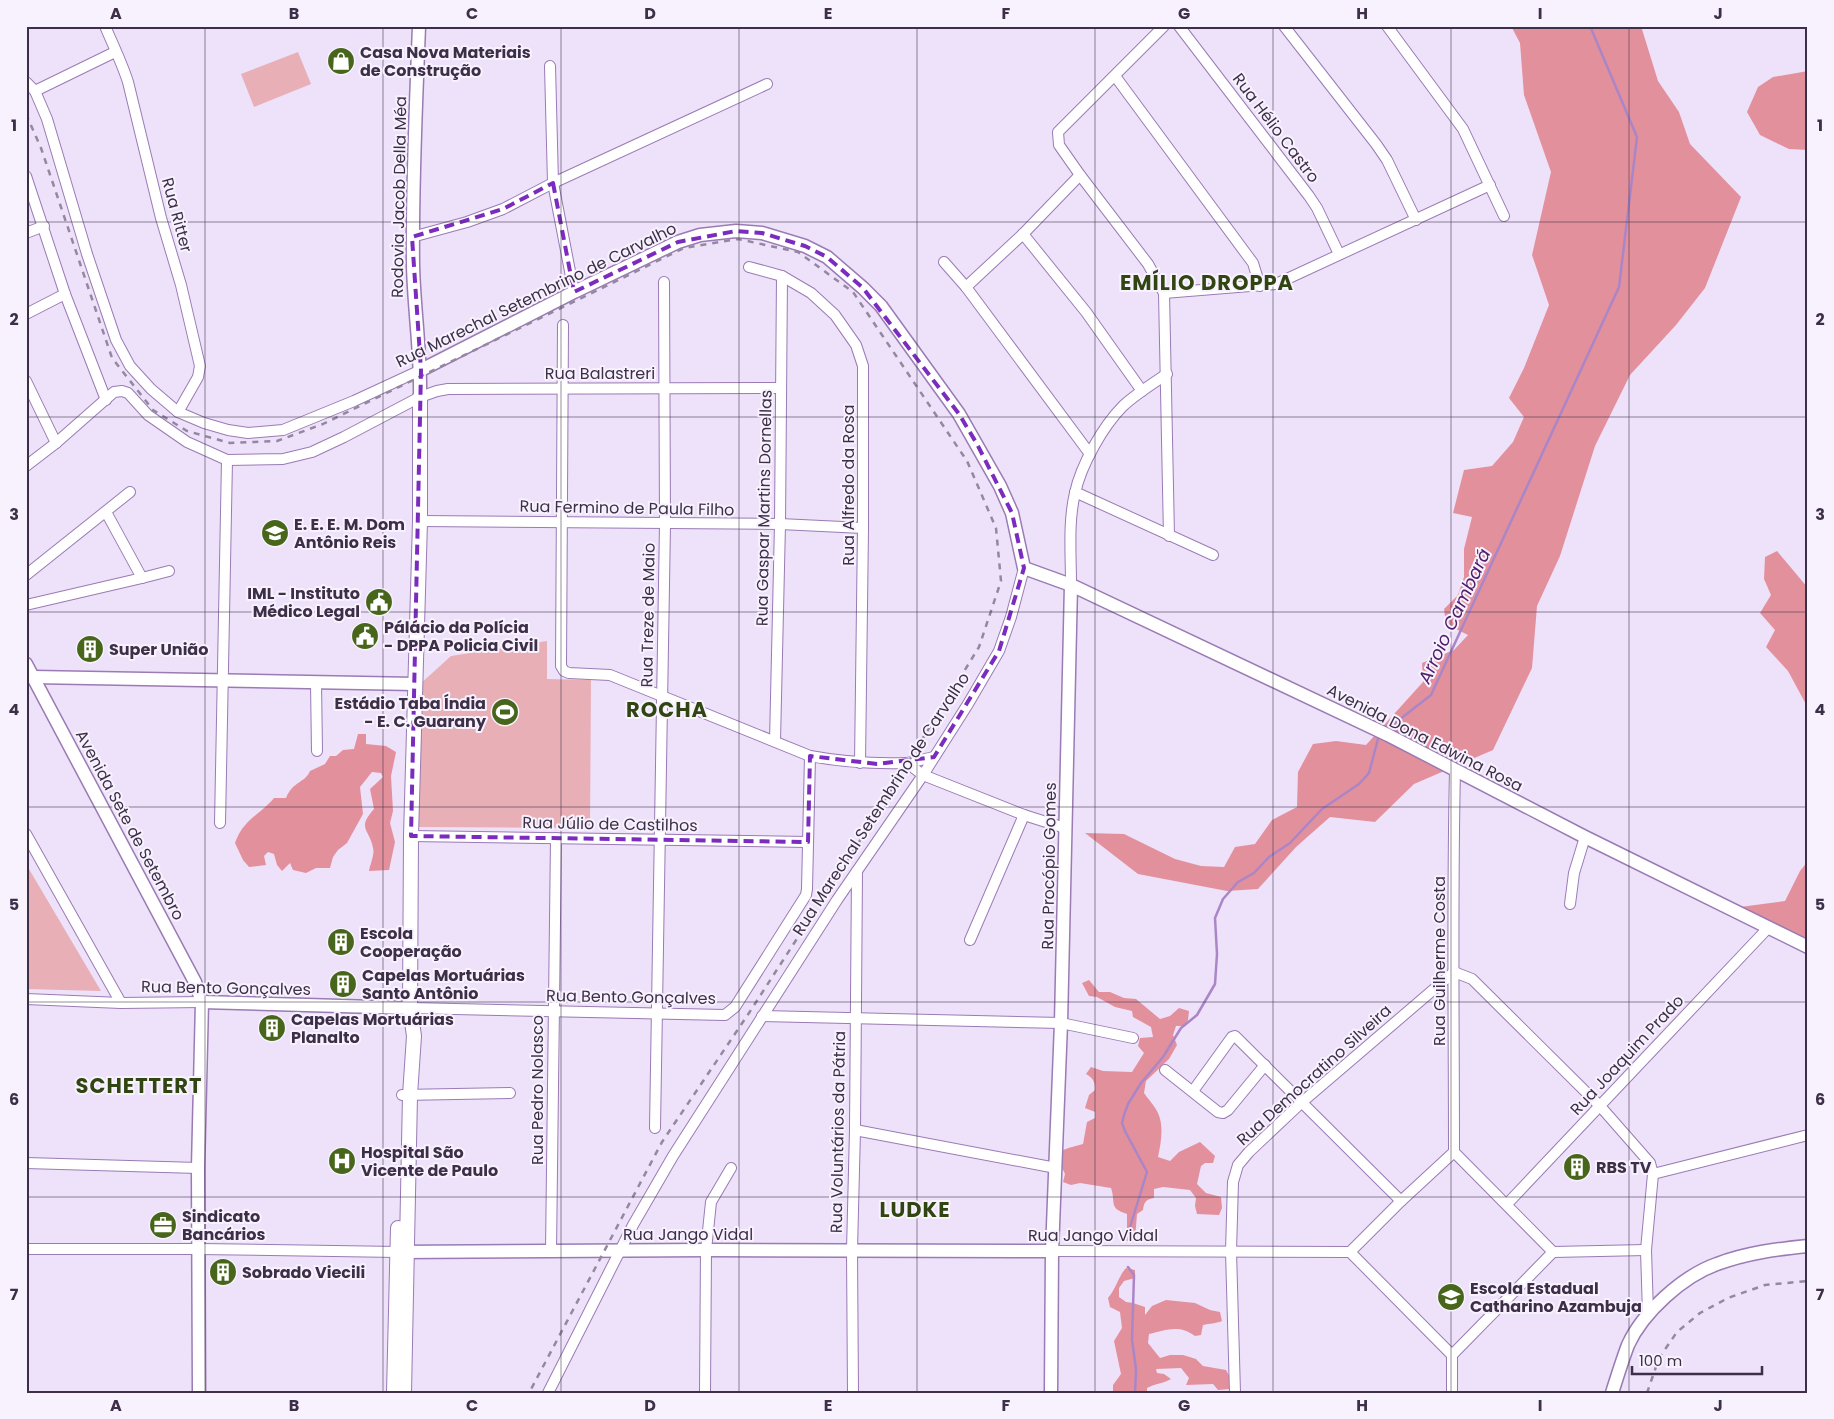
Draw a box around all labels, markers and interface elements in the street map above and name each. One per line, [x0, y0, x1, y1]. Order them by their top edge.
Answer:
text: A [110, 2, 122, 25]
text: B [289, 2, 299, 25]
text: C [466, 2, 478, 25]
text: D [644, 2, 656, 25]
text: E [824, 2, 832, 25]
text: F [1002, 2, 1011, 25]
text: G [1178, 2, 1190, 25]
text: H [1356, 2, 1368, 25]
text: I [1538, 2, 1542, 25]
text: J [1713, 2, 1723, 25]
place label: Casa Nova Materiais de Construção [360, 41, 531, 82]
shop icon: Casa Nova Materiais de Construção [326, 46, 356, 76]
street label: Rua Hélio Castro [1227, 68, 1325, 188]
street label: Rodovia Jacob Della Méa [386, 96, 412, 298]
text: 1 [11, 114, 17, 137]
text: 1 [1817, 114, 1823, 137]
street label: Rua Ritter [156, 175, 198, 255]
street label: Rua Marechal Setembrino de Carvalho [392, 217, 680, 373]
district label: EMÍLIO DROPPA [1120, 268, 1294, 297]
text: 2 [9, 308, 19, 331]
text: 2 [1815, 308, 1825, 331]
street label: Rua Balastreri [545, 362, 655, 385]
street label: Rua Gaspar Martins Dornellas [750, 390, 778, 626]
street label: Rua Alfredo da Rosa [837, 404, 860, 566]
street label: Rua Fermino de Paula Filho [519, 495, 735, 521]
text: 3 [9, 503, 19, 526]
text: 3 [1815, 503, 1825, 526]
place label: E. E. E. M. Dom Antônio Reis [294, 513, 405, 554]
school or university icon: E. E. E. M. Dom Antônio Reis [260, 518, 290, 548]
street label: Rua Treze de Maio [635, 542, 661, 688]
water label: Arroio Cambará [1411, 544, 1496, 688]
place label: IML - Instituto Médico Legal [247, 582, 360, 623]
public building icon: IML - Instituto Médico Legal [364, 587, 394, 617]
place label: Pálácio da Polícia - DPPA Policia Civil [384, 616, 538, 657]
public building icon: Pálácio da Polícia - DPPA Policia Civil [350, 621, 380, 651]
building icon: Super União [75, 634, 105, 664]
place label: Super União [109, 638, 208, 661]
street label: Rua Marechal Setembrino de Carvalho [787, 668, 975, 940]
street label: Avenida Dona Edwina Rosa [1323, 678, 1527, 798]
place label: Estádio Taba Índia - E. C. Guarany [334, 692, 487, 733]
district label: ROCHA [626, 695, 708, 724]
sports icon: Estádio Taba Índia - E. C. Guarany [490, 697, 520, 727]
text: 4 [9, 698, 20, 721]
text: 4 [1815, 698, 1826, 721]
street label: Avenida Sete de Setembro [70, 726, 190, 924]
street label: Rua Procópio Gomes [1036, 782, 1062, 950]
street label: Rua Júlio de Castilhos [522, 811, 698, 837]
street label: Rua Guilherme Costa [1428, 876, 1451, 1046]
text: 5 [9, 893, 19, 916]
text: 5 [1815, 893, 1825, 916]
place label: Escola Cooperação [360, 922, 462, 963]
building icon: Escola Cooperação [326, 927, 356, 957]
place label: Capelas Mortuárias Santo Antônio [362, 964, 525, 1005]
building icon: Capelas Mortuárias Santo Antônio [328, 969, 358, 999]
street label: Rua Bento Gonçalves [141, 975, 311, 1001]
street label: Rua Bento Gonçalves [546, 984, 716, 1010]
street label: Rua Joaquim Prado [1565, 990, 1689, 1120]
street label: Rua Democratino Silveira [1232, 999, 1396, 1151]
place label: Capelas Mortuárias Planalto [291, 1008, 454, 1049]
building icon: Capelas Mortuárias Planalto [257, 1013, 287, 1043]
street label: Rua Pedro Nolasco [526, 1015, 549, 1165]
street label: Rua Voluntários da Pátria [825, 1031, 851, 1233]
district label: SCHETTERT [76, 1071, 202, 1100]
text: 6 [9, 1088, 19, 1111]
text: 6 [1815, 1088, 1825, 1111]
place label: Hospital São Vicente de Paulo [361, 1141, 498, 1182]
hospital icon: Hospital São Vicente de Paulo [327, 1146, 357, 1176]
building icon: RBS TV [1562, 1152, 1592, 1182]
place label: RBS TV [1596, 1156, 1652, 1179]
district label: LUDKE [879, 1195, 951, 1224]
place label: Sindicato Bancários [182, 1205, 265, 1246]
office icon: Sindicato Bancários [148, 1210, 178, 1240]
street label: Rua Jango Vidal [623, 1223, 753, 1246]
street label: Rua Jango Vidal [1028, 1224, 1158, 1247]
building icon: Sobrado Viecili [208, 1257, 238, 1287]
place label: Sobrado Viecili [242, 1261, 365, 1284]
place label: Escola Estadual Catharino Azambuja [1470, 1277, 1642, 1318]
school or university icon: Escola Estadual Catharino Azambuja [1436, 1282, 1466, 1312]
text: 7 [10, 1283, 19, 1306]
text: 7 [1816, 1283, 1825, 1306]
scale bar [1632, 1344, 1762, 1376]
text: 100 m [1639, 1350, 1682, 1371]
text: A [110, 1394, 122, 1417]
text: B [289, 1394, 299, 1417]
text: C [466, 1394, 478, 1417]
text: D [644, 1394, 656, 1417]
text: E [824, 1394, 832, 1417]
text: F [1002, 1394, 1011, 1417]
text: G [1178, 1394, 1190, 1417]
text: H [1356, 1394, 1368, 1417]
text: I [1538, 1394, 1542, 1417]
text: J [1713, 1394, 1723, 1417]

